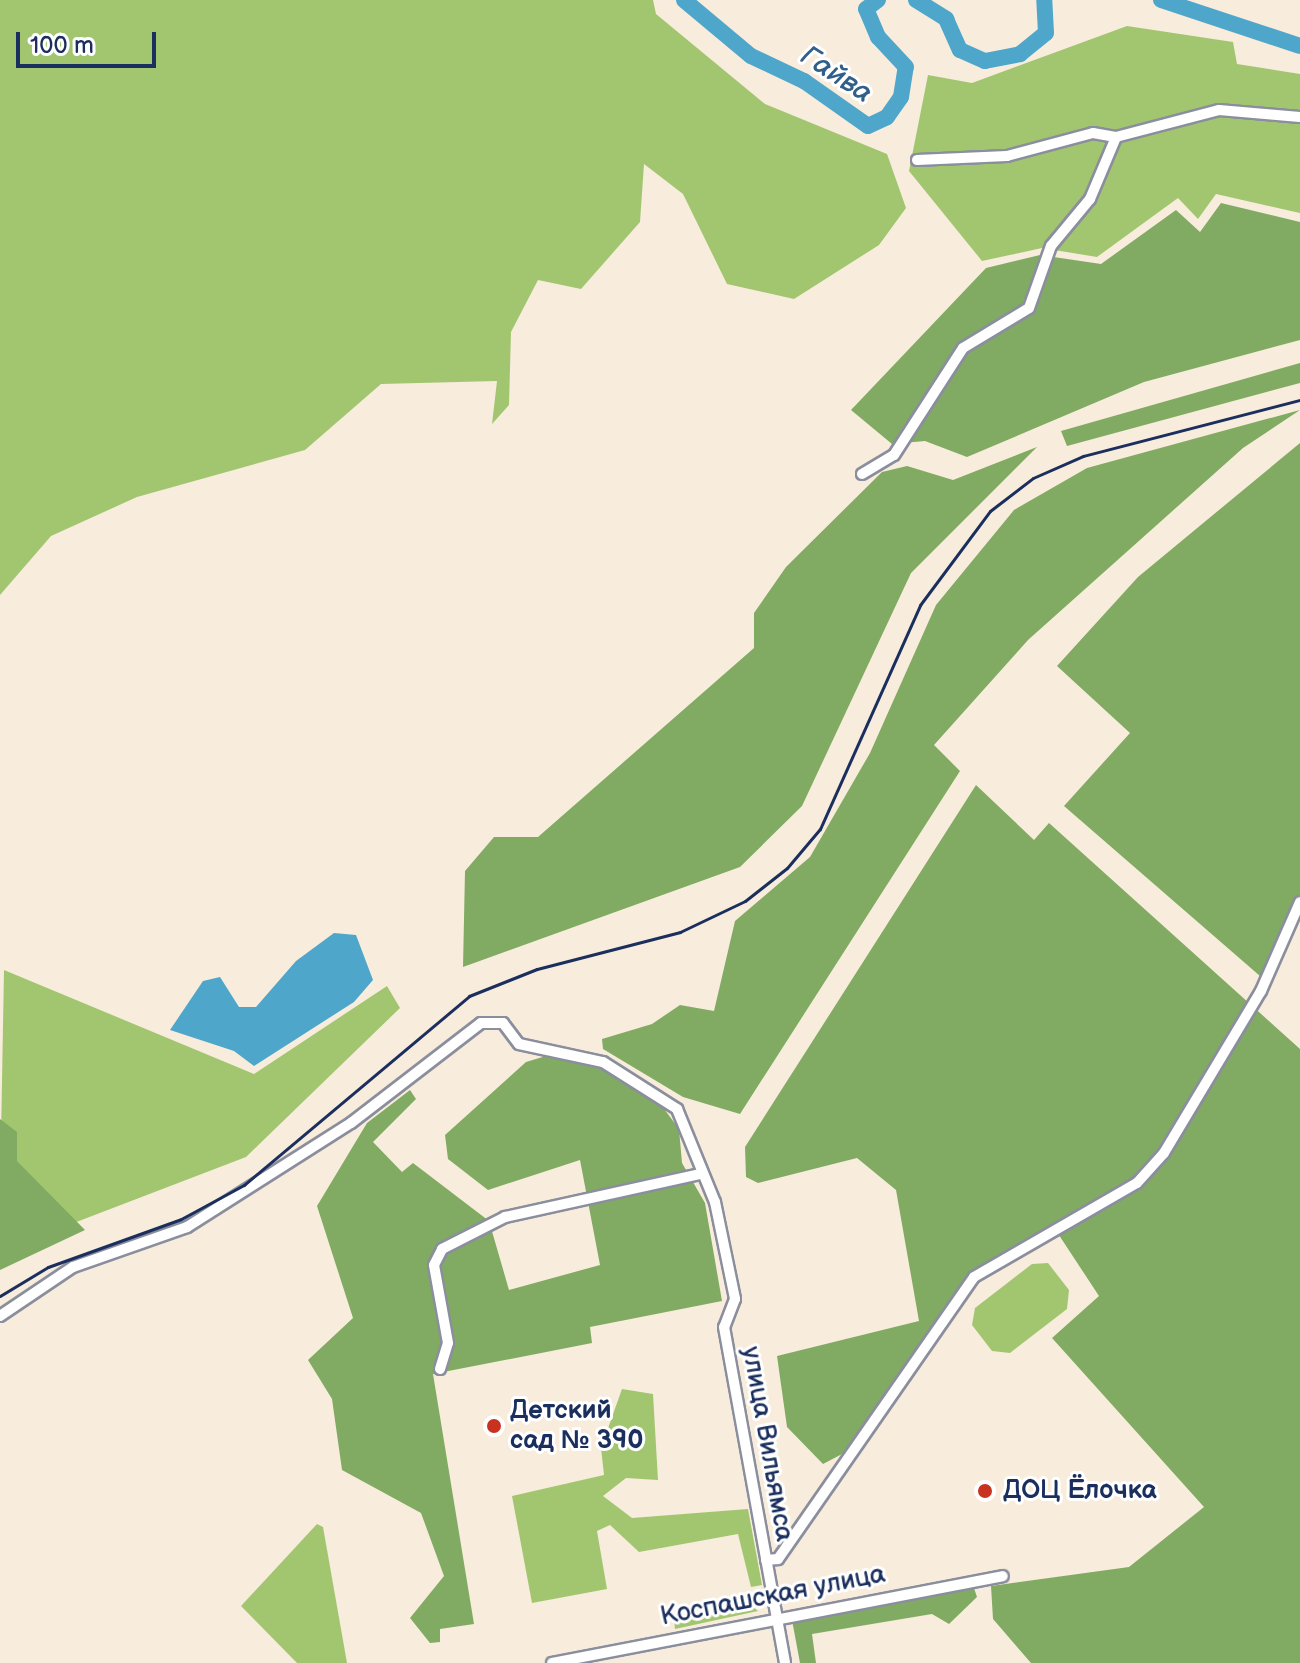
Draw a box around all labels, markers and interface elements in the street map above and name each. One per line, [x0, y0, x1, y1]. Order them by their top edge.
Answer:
scale bar [20, 16, 160, 66]
text: 100 m [30, 31, 94, 60]
water label: Гайва [794, 39, 878, 111]
street label: улица Вильямса [735, 1344, 799, 1544]
place label: Детский сад № 390 [510, 1395, 643, 1456]
marker: Детский сад № 390 [485, 1417, 503, 1435]
place label: ДОЦ Ёлочка [1003, 1475, 1157, 1507]
marker: ДОЦ Ёлочка [974, 1480, 996, 1502]
street label: Коспашская улица [658, 1559, 888, 1633]

